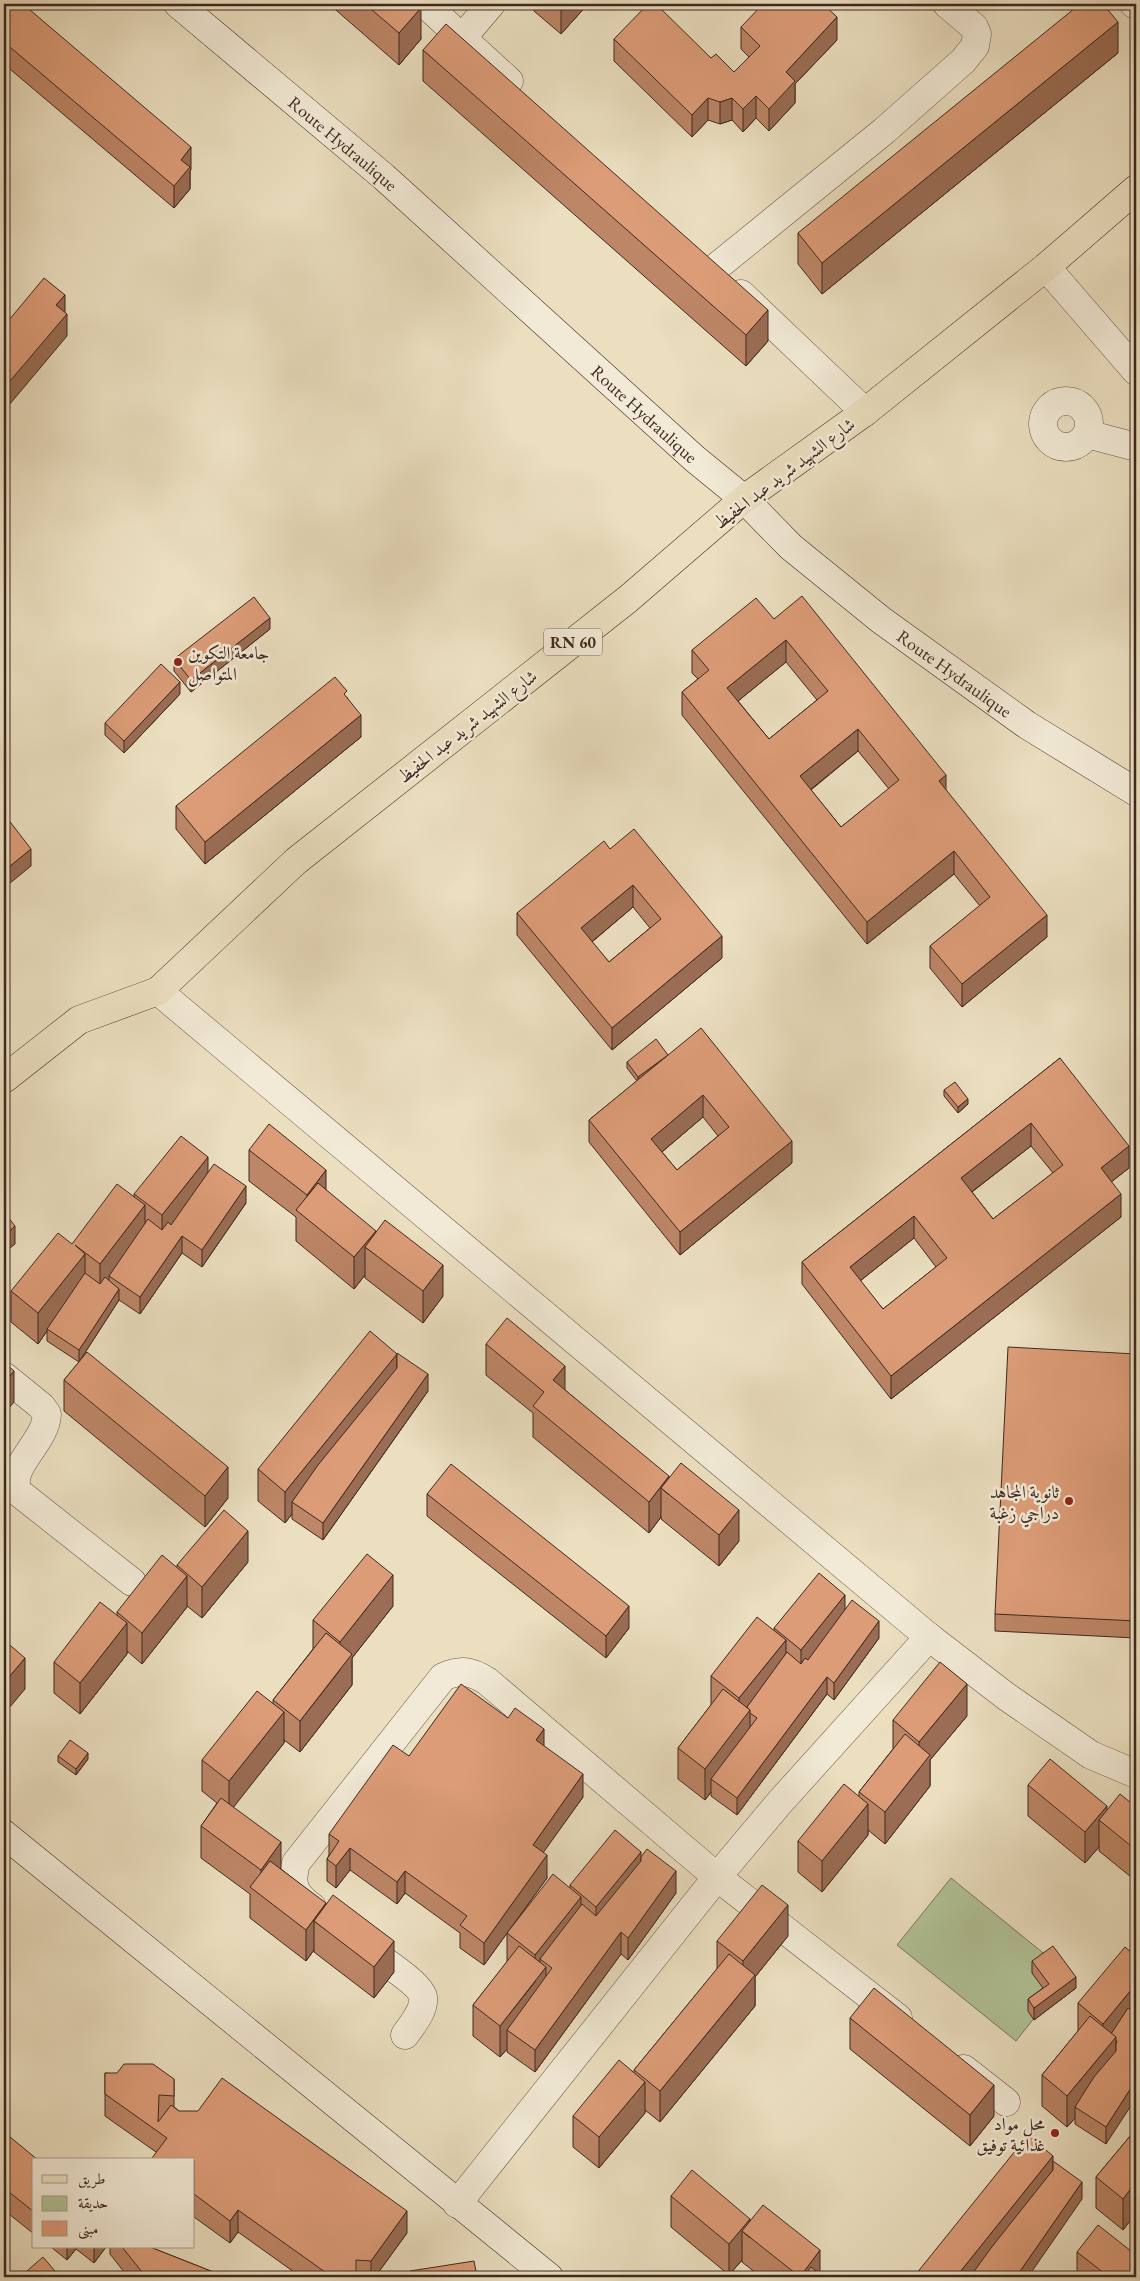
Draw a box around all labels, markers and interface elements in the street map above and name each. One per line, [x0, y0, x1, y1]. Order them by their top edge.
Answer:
street label: Route Hydraulique [284, 90, 403, 196]
street label: Route Hydraulique [587, 359, 703, 468]
street label: شارع الشهيد شريد عبد الحفيظ [709, 412, 862, 537]
street label: Route Hydraulique [893, 624, 1017, 722]
road number: RN 60 [544, 628, 602, 656]
place label: جامعة التكوين المتواصل [188, 641, 270, 687]
marker: جامعة التكوين المتواصل [172, 656, 184, 668]
street label: شارع الشهيد شريد عبد الحفيظ [392, 664, 544, 791]
place label: ثانوية المجاهد دراجي زغبة [990, 1480, 1060, 1528]
marker: ثانوية المجاهد دراجي زغبة [1063, 1495, 1075, 1507]
place label: محل مواد غذائية توفيق [976, 2112, 1045, 2156]
marker: محل مواد غذائية توفيق [1049, 2127, 1061, 2139]
legend [32, 2158, 195, 2248]
text: طريق [78, 2169, 105, 2189]
text: حديقة [78, 2193, 108, 2212]
text: مبنى [78, 2219, 98, 2240]

